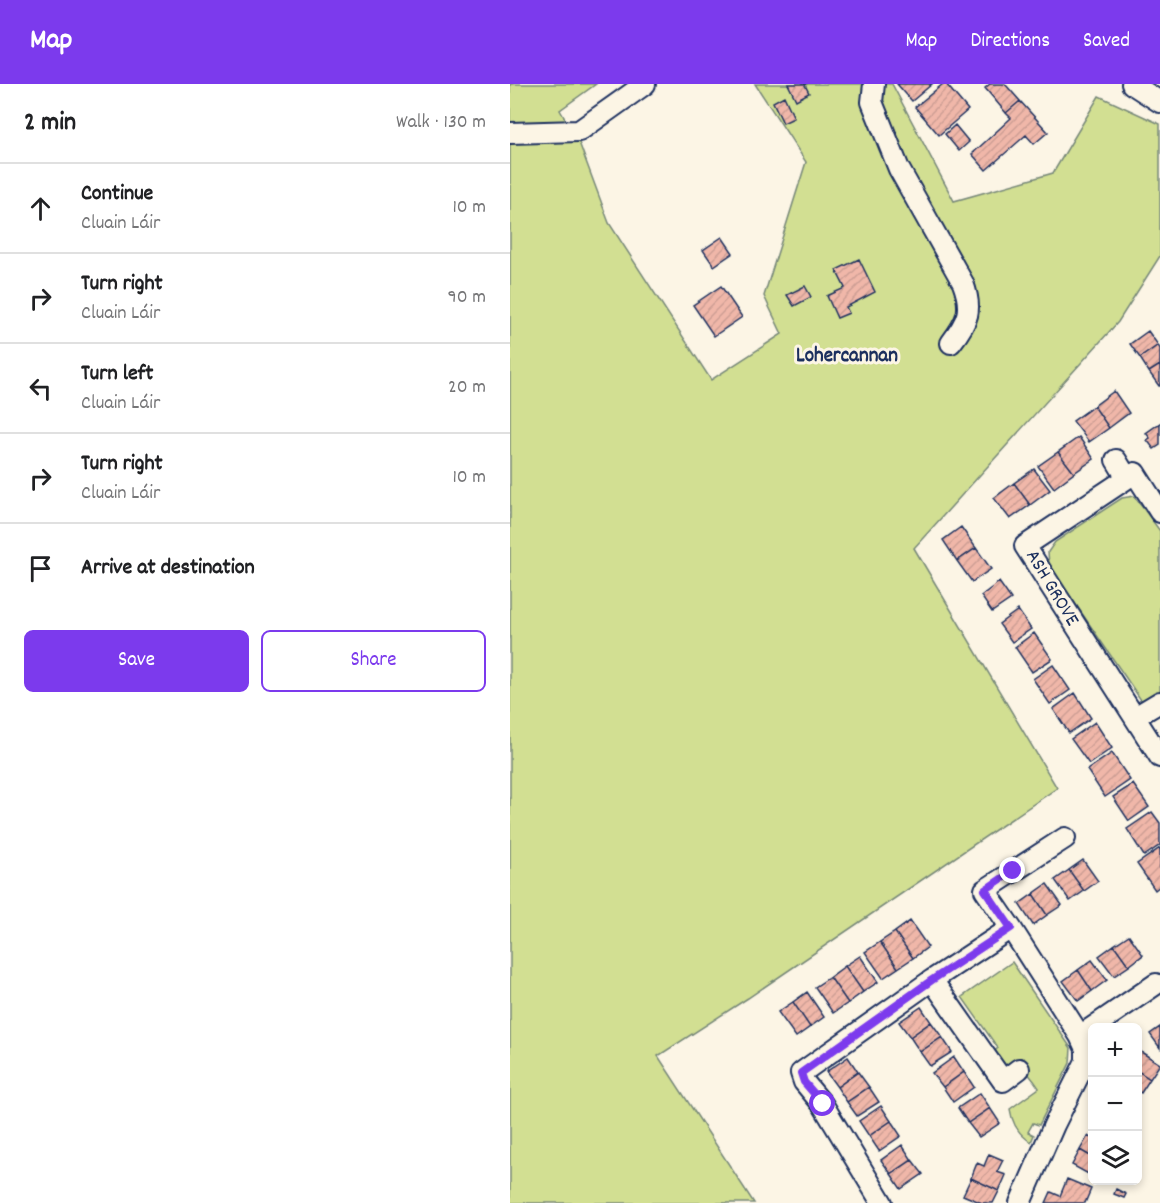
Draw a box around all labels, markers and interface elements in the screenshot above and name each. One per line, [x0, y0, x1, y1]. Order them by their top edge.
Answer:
text: Map [30, 22, 72, 62]
text: Map [906, 27, 937, 57]
text: Directions [970, 27, 1050, 57]
text: Saved [1083, 27, 1130, 57]
text: 2 min [24, 105, 76, 142]
text: Walk · 130 m [396, 109, 486, 137]
text: Continue [81, 179, 153, 210]
icon: ahead [24, 192, 57, 225]
text: 10 m [452, 194, 486, 222]
text: Cluain Láir [81, 210, 160, 238]
text: Turn right [81, 269, 163, 300]
icon: right [24, 282, 57, 315]
text: 90 m [448, 284, 486, 312]
text: Cluain Láir [81, 300, 160, 328]
district label: Lohercannan [796, 342, 898, 372]
text: Turn left [81, 359, 153, 390]
icon: left [24, 372, 57, 405]
text: 20 m [448, 374, 486, 402]
text: Cluain Láir [81, 390, 160, 418]
text: Turn right [81, 449, 163, 480]
icon: right [24, 462, 57, 495]
text: 10 m [452, 464, 486, 492]
text: Cluain Láir [81, 480, 160, 508]
street label: ASH GROVE [1018, 545, 1085, 632]
icon: arrive [24, 552, 57, 585]
text: Arrive at destination [81, 553, 255, 584]
button: Save [24, 630, 249, 692]
button: Share [261, 630, 486, 692]
route end [999, 857, 1025, 883]
map controls [1088, 1023, 1142, 1185]
button: + [1088, 1023, 1142, 1077]
button: − [1088, 1077, 1142, 1131]
route start [809, 1090, 835, 1116]
button: layers [1088, 1131, 1142, 1185]

